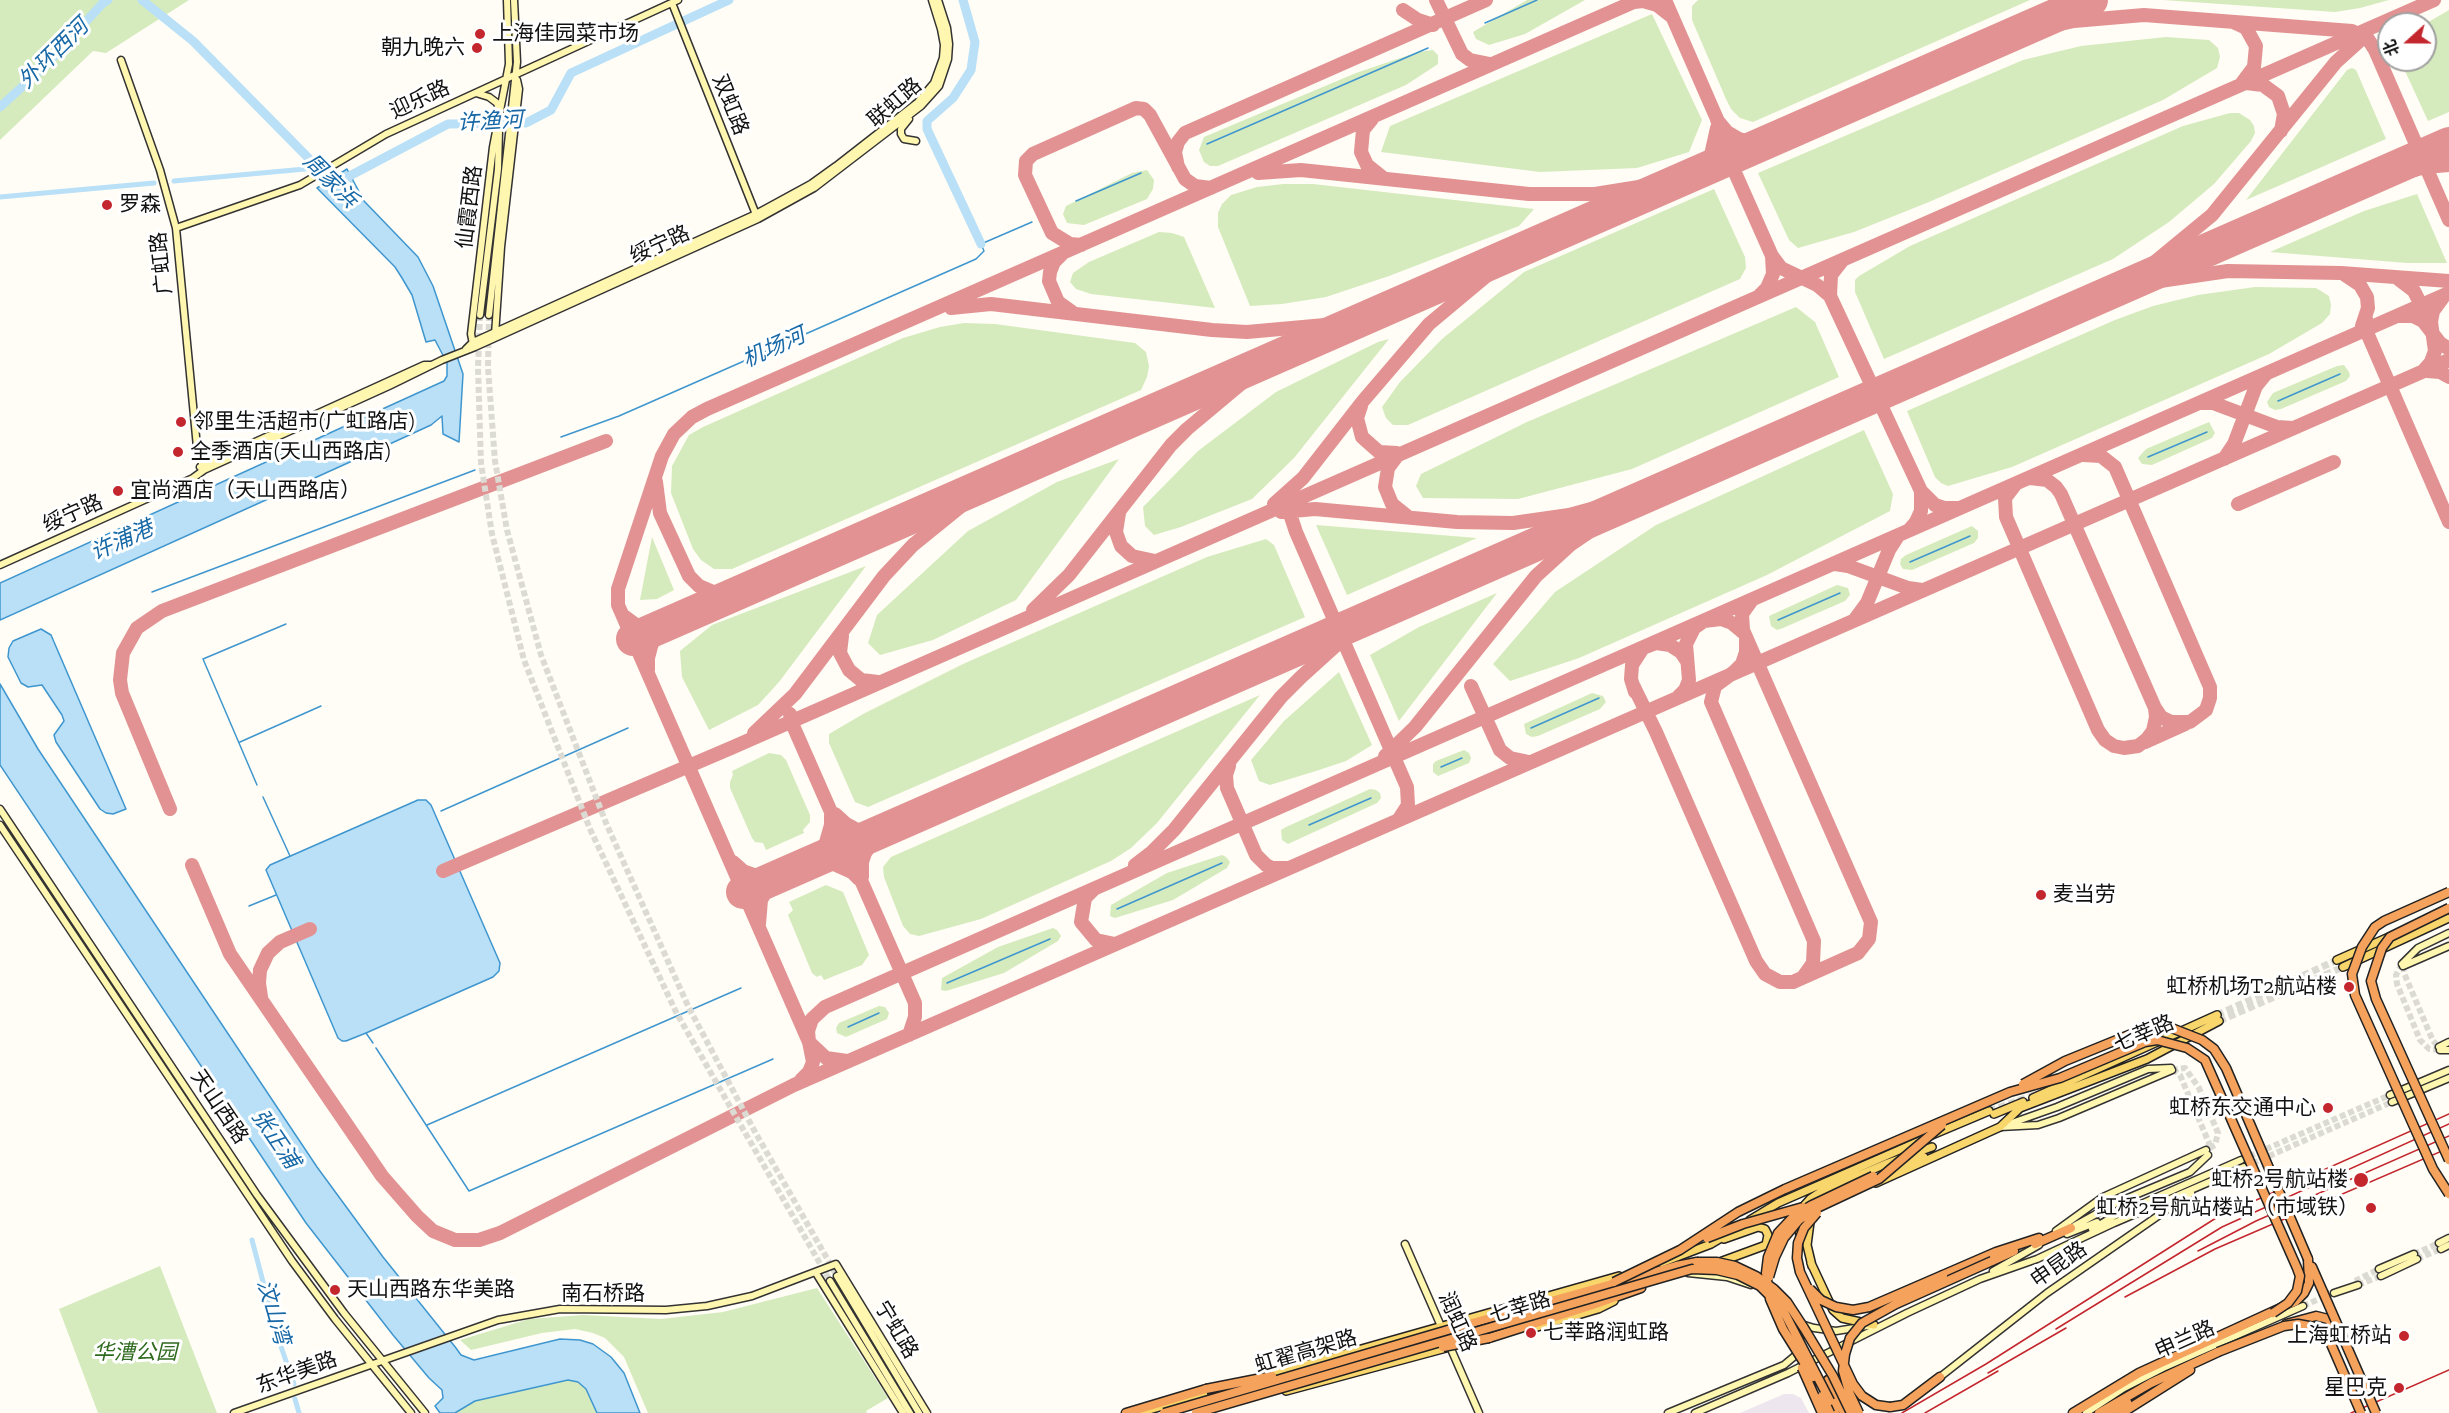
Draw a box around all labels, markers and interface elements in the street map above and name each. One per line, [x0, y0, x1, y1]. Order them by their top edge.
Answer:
north arrow [2377, 12, 2437, 72]
water label: 外环西河 [14, 14, 94, 94]
place label: 上海佳园菜市场 [492, 21, 639, 47]
marker: 上海佳园菜市场 [473, 27, 487, 41]
place label: 朝九晚六 [381, 35, 465, 61]
text: 北 [2380, 37, 2403, 59]
marker: 朝九晚六 [470, 41, 484, 55]
street label: 双虹路 [707, 71, 753, 139]
street label: 联虹路 [863, 73, 927, 133]
street label: 迎乐路 [386, 75, 454, 125]
water label: 许渔河 [456, 107, 524, 137]
water label: 周家浜 [297, 148, 363, 214]
street label: 仙霞西路 [452, 164, 488, 250]
place label: 罗森 [119, 192, 161, 218]
marker: 罗森 [100, 198, 114, 212]
street label: 绥宁路 [626, 221, 694, 269]
street label: 广虹路 [146, 230, 178, 296]
water label: 机场河 [738, 323, 810, 373]
place label: 邻里生活超市(广虹路店) [193, 409, 415, 435]
marker: 邻里生活超市(广虹路店) [174, 415, 188, 429]
place label: 全季酒店(天山西路店) [190, 439, 391, 465]
marker: 全季酒店(天山西路店) [171, 445, 185, 459]
place label: 宜尚酒店（天山西路店） [130, 478, 361, 504]
marker: 宜尚酒店（天山西路店） [111, 484, 125, 498]
street label: 绥宁路 [39, 490, 107, 538]
water label: 许浦港 [86, 516, 158, 566]
place label: 麦当劳 [2053, 882, 2116, 908]
marker: 麦当劳 [2034, 888, 2048, 902]
place label: 虹桥机场T2航站楼 [2166, 974, 2337, 1000]
marker: 虹桥机场T2航站楼 [2342, 980, 2356, 994]
street label: 七莘路 [2110, 1010, 2178, 1058]
street label: 天山西路 [185, 1065, 253, 1149]
place label: 虹桥东交通中心 [2169, 1095, 2316, 1121]
marker: 虹桥东交通中心 [2321, 1101, 2335, 1115]
water label: 张正浦 [246, 1104, 304, 1174]
place label: 虹桥2号航站楼 [2211, 1167, 2348, 1193]
marker: 虹桥2号航站楼 [2352, 1171, 2370, 1189]
place label: 虹桥2号航站楼站（市域铁） [2096, 1195, 2359, 1221]
marker: 虹桥2号航站楼站（市域铁） [2364, 1201, 2378, 1215]
street label: 申昆路 [2026, 1237, 2092, 1293]
water label: 汶山湾 [251, 1277, 295, 1347]
place label: 天山西路东华美路 [347, 1277, 515, 1303]
street label: 南石桥路 [561, 1281, 645, 1307]
marker: 天山西路东华美路 [328, 1283, 342, 1297]
street label: 七莘路 [1486, 1287, 1554, 1329]
street label: 润虹路 [1433, 1288, 1481, 1356]
street label: 宁虹路 [869, 1297, 923, 1363]
street label: 申兰路 [2151, 1316, 2219, 1364]
place label: 七莘路润虹路 [1543, 1320, 1669, 1346]
place label: 上海虹桥站 [2287, 1323, 2392, 1349]
street label: 虹翟高架路 [1252, 1325, 1360, 1379]
marker: 七莘路润虹路 [1524, 1326, 1538, 1340]
marker: 上海虹桥站 [2397, 1329, 2411, 1343]
park label: 华漕公园 [93, 1340, 177, 1366]
street label: 东华美路 [253, 1347, 341, 1399]
place label: 星巴克 [2324, 1375, 2387, 1401]
marker: 星巴克 [2392, 1381, 2406, 1395]

